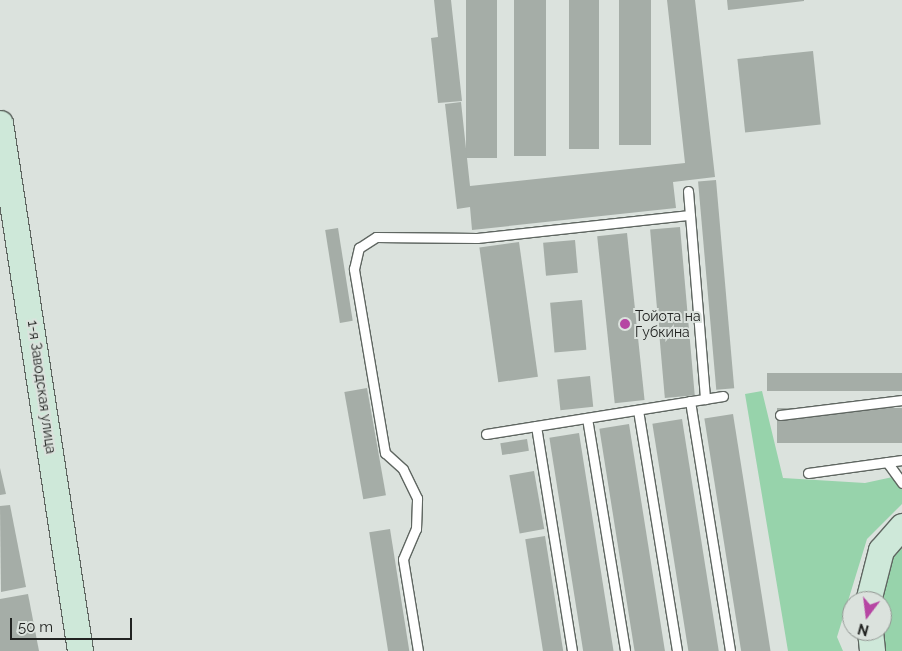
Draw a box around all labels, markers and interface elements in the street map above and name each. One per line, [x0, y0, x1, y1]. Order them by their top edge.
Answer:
place label: Тойота на Губкина [635, 308, 701, 341]
marker: Тойота на Губкина [619, 318, 631, 330]
street label: 1-я Заводская улица [24, 319, 60, 455]
north arrow [842, 591, 892, 641]
scale bar [12, 608, 135, 640]
text: 50 m [18, 618, 53, 636]
text: N [856, 620, 871, 639]

